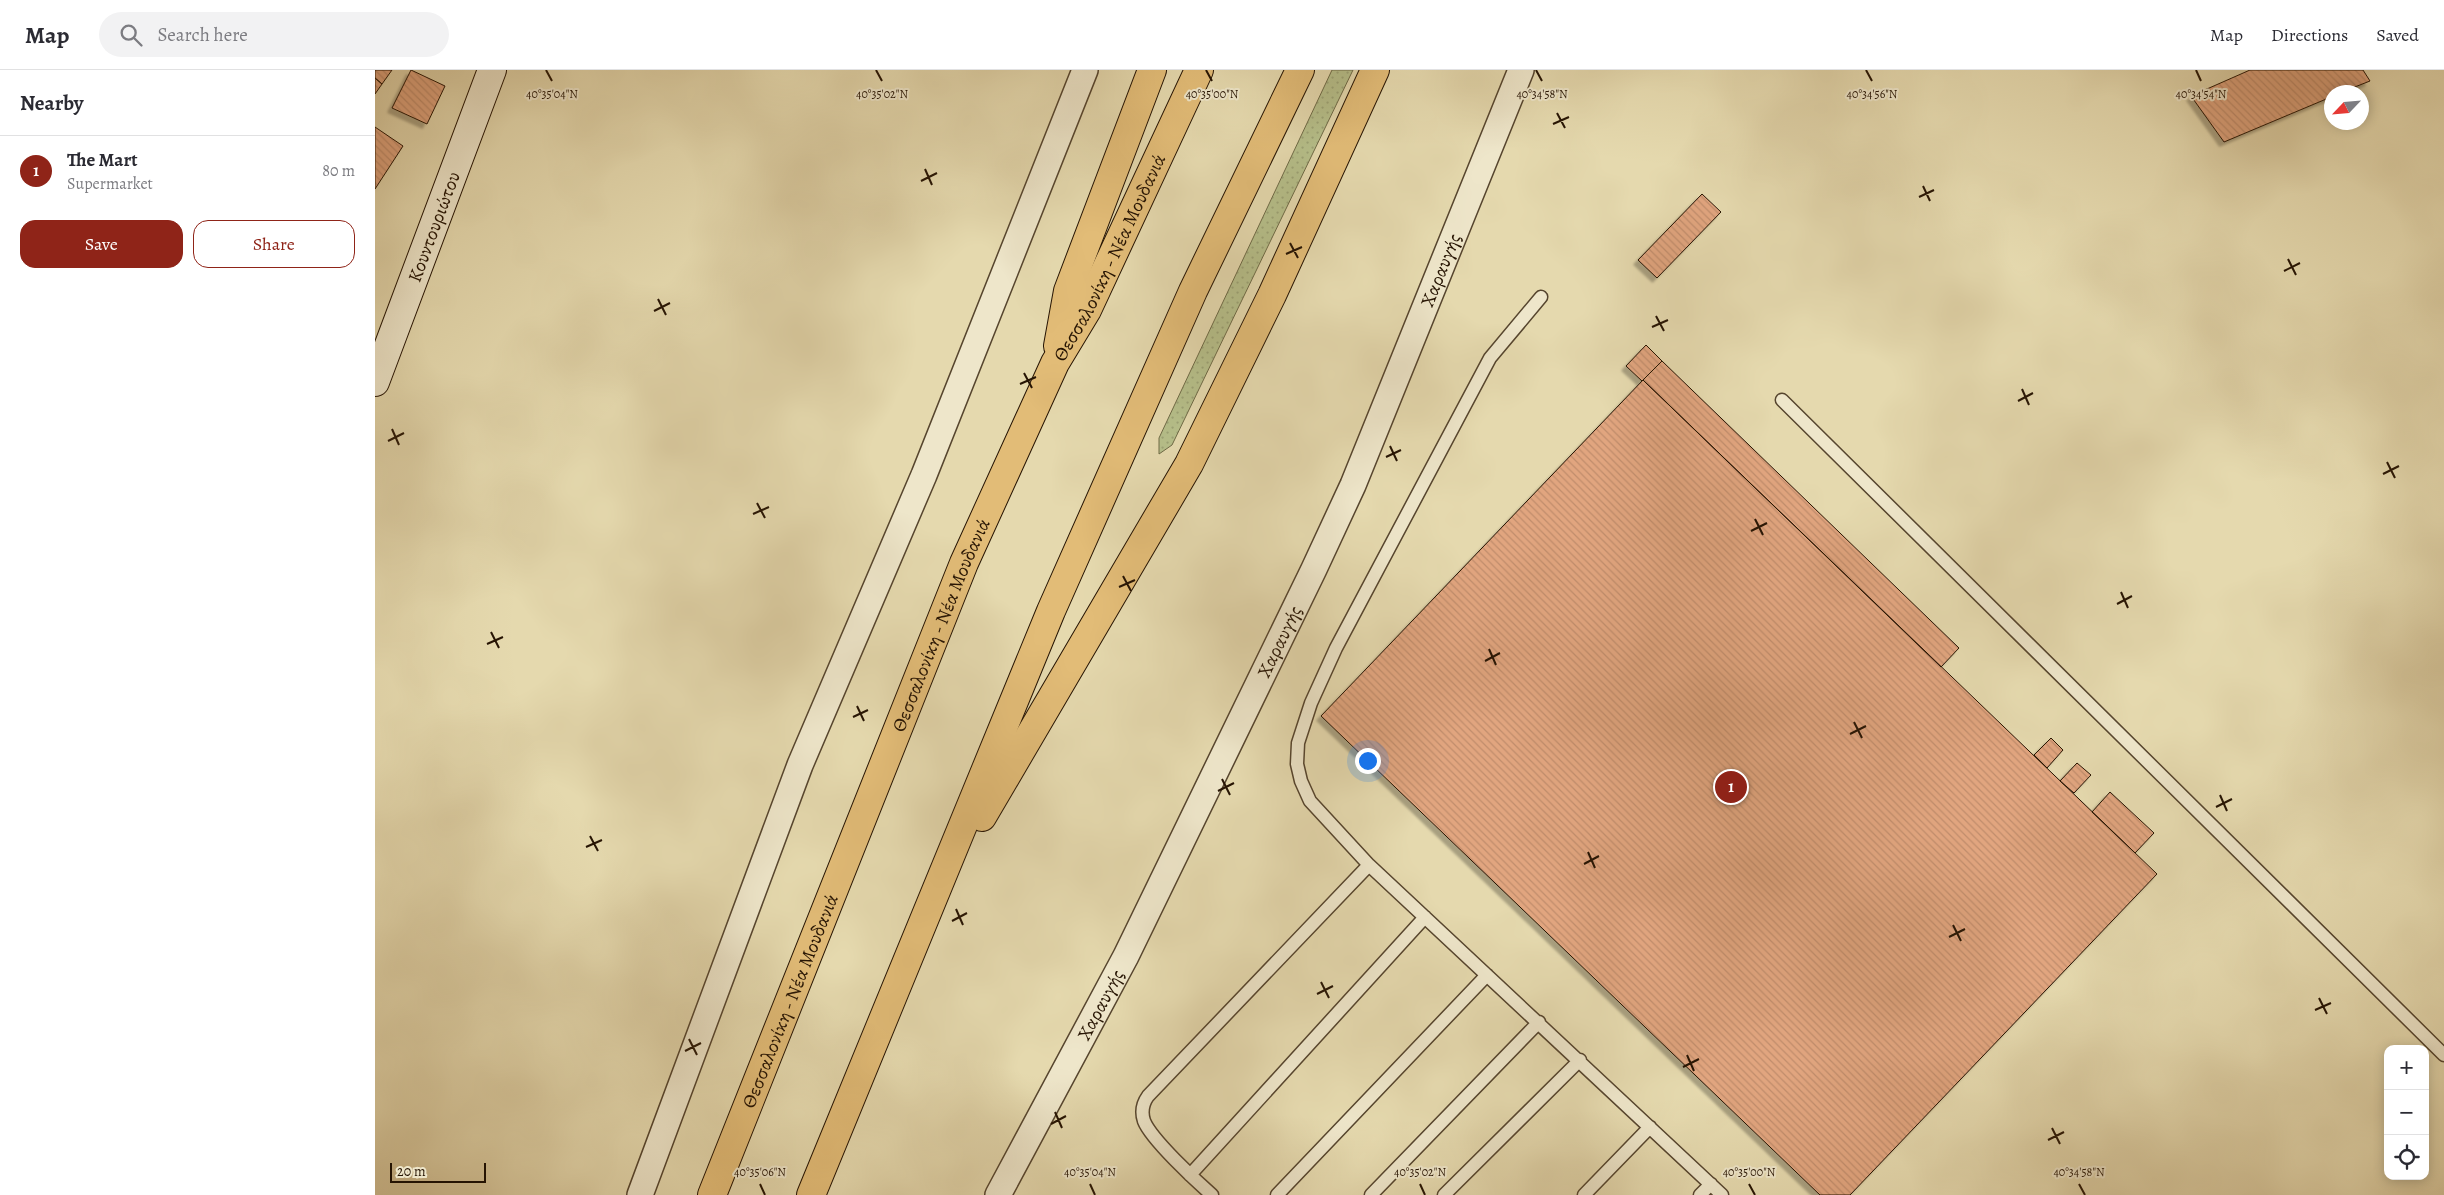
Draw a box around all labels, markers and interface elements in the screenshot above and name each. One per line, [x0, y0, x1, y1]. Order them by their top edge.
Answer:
search box [99, 12, 449, 57]
text: Map [25, 19, 69, 51]
icon: search [117, 21, 145, 49]
text: Search here [157, 22, 248, 48]
text: Map [2210, 23, 2243, 47]
text: Directions [2271, 23, 2348, 47]
text: Saved [2376, 23, 2419, 47]
north arrow [2324, 85, 2369, 130]
text: 40°35'04"N [526, 86, 578, 102]
text: 40°35'02"N [856, 86, 908, 102]
text: 40°35'00"N [1186, 86, 1239, 102]
text: 40°34'58"N [1516, 86, 1568, 102]
text: 40°34'56"N [1847, 86, 1898, 102]
text: 40°34'54"N [2176, 86, 2227, 102]
text: Nearby [20, 89, 83, 117]
text: The Mart [67, 147, 138, 173]
street label: Θεσσαλονίκη - Νέα Μουδανιά [1047, 150, 1172, 366]
text: 1 [33, 160, 39, 182]
text: 80 m [322, 160, 355, 182]
street label: Κουντουριώτου [402, 168, 467, 286]
text: Supermarket [67, 173, 153, 195]
button: Save [20, 220, 183, 268]
button: Share [193, 220, 355, 268]
street label: Χαραυγής [1415, 230, 1468, 311]
street label: Θεσσαλονίκη - Νέα Μουδανιά [886, 514, 997, 736]
street label: Χαραυγής [1251, 601, 1308, 682]
your location [1355, 748, 1381, 774]
pin: 1 [1715, 768, 1747, 806]
street label: Θεσσαλονίκη - Νέα Μουδανιά [736, 890, 845, 1112]
street label: Χαραυγής [1071, 965, 1131, 1045]
map controls [2384, 1045, 2429, 1180]
button: + [2384, 1045, 2429, 1090]
button: − [2384, 1090, 2429, 1135]
button: locate [2384, 1135, 2429, 1180]
scale bar [390, 1160, 486, 1183]
text: 20 m [397, 1162, 426, 1181]
text: 40°35'06"N [734, 1164, 786, 1180]
text: 40°35'04"N [1064, 1164, 1116, 1180]
text: 40°35'02"N [1394, 1164, 1446, 1180]
text: 40°35'00"N [1723, 1164, 1776, 1180]
text: 40°34'58"N [2053, 1164, 2105, 1180]

